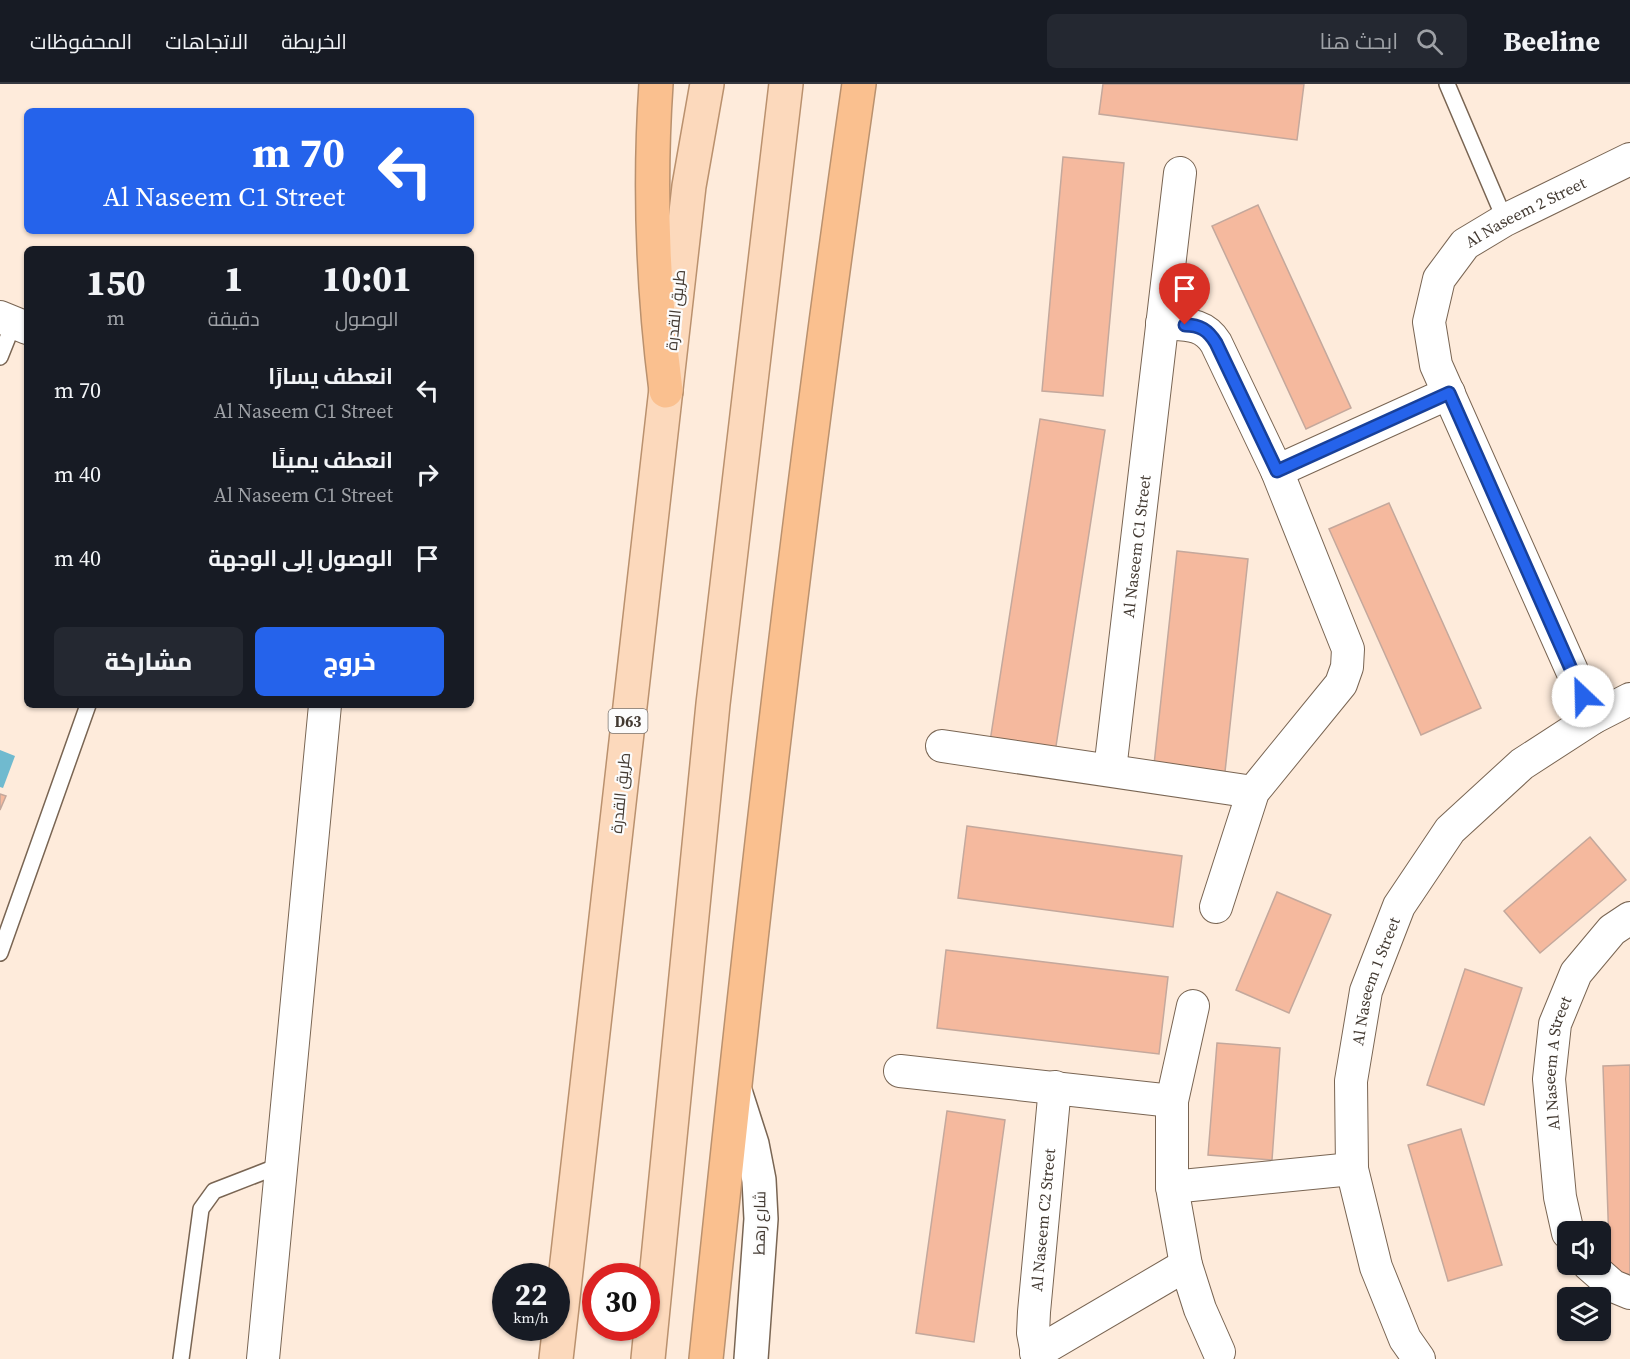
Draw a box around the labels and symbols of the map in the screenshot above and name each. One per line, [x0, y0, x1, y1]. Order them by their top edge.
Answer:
street label: Al Naseem 2 Street [1461, 171, 1590, 253]
pin [1159, 263, 1210, 325]
street label: طريق القدرة [660, 268, 690, 352]
street label: Al Naseem C1 Street [1117, 473, 1156, 619]
position arrow [1551, 664, 1615, 728]
road number: D63 [608, 709, 648, 733]
street label: طريق القدرة [605, 751, 635, 835]
street label: Al Naseem 1 Street [1346, 913, 1405, 1047]
street label: Al Naseem A Street [1538, 992, 1577, 1131]
street label: Al Naseem C2 Street [1025, 1147, 1060, 1292]
street label: شارع رهط [747, 1191, 772, 1255]
speed limit sign: 30 [582, 1263, 660, 1341]

